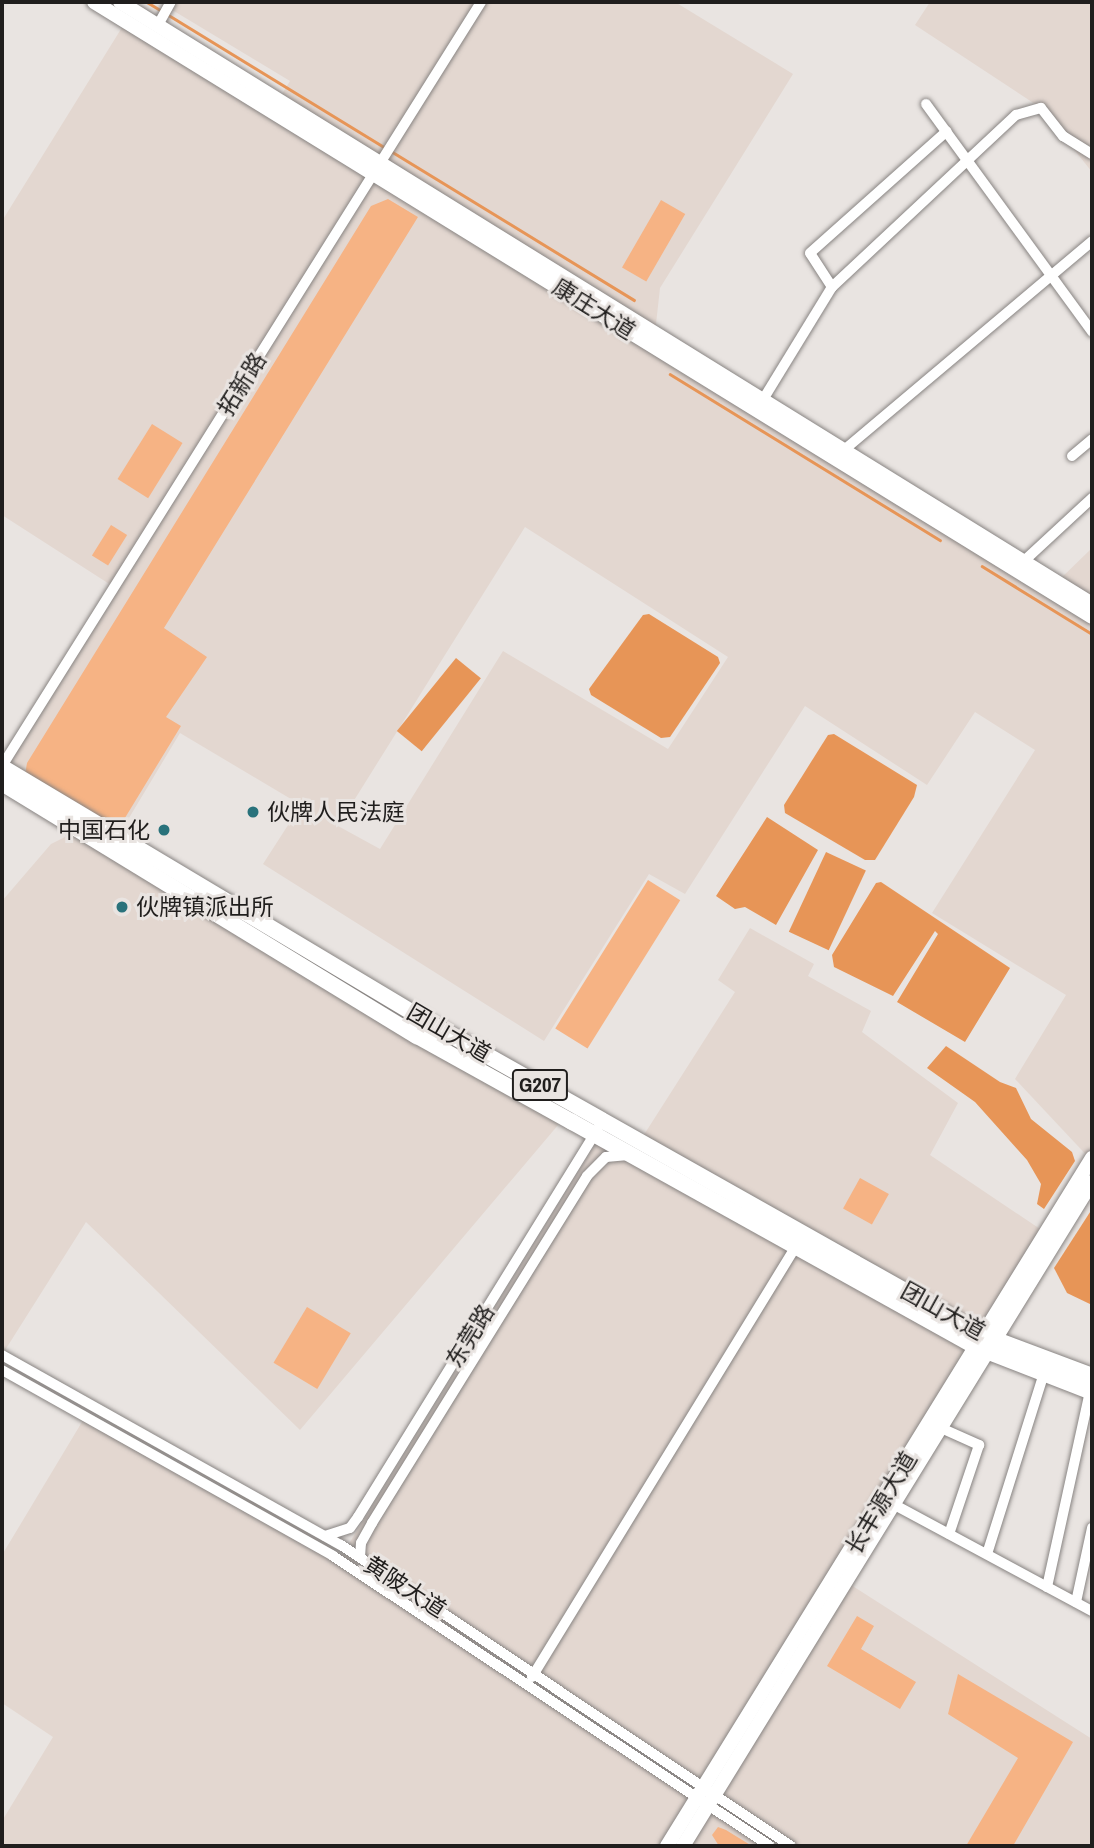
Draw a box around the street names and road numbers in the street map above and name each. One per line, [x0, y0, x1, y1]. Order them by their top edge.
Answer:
street label: 康庄大道 [548, 273, 640, 345]
street label: 拓新路 [212, 347, 272, 421]
street label: 团山大道 [402, 998, 496, 1068]
road number: G207 [510, 1068, 570, 1102]
street label: 团山大道 [896, 1277, 990, 1345]
street label: 东莞路 [440, 1299, 500, 1373]
street label: 长丰源大道 [840, 1447, 922, 1559]
street label: 黄陂大道 [359, 1550, 451, 1624]

